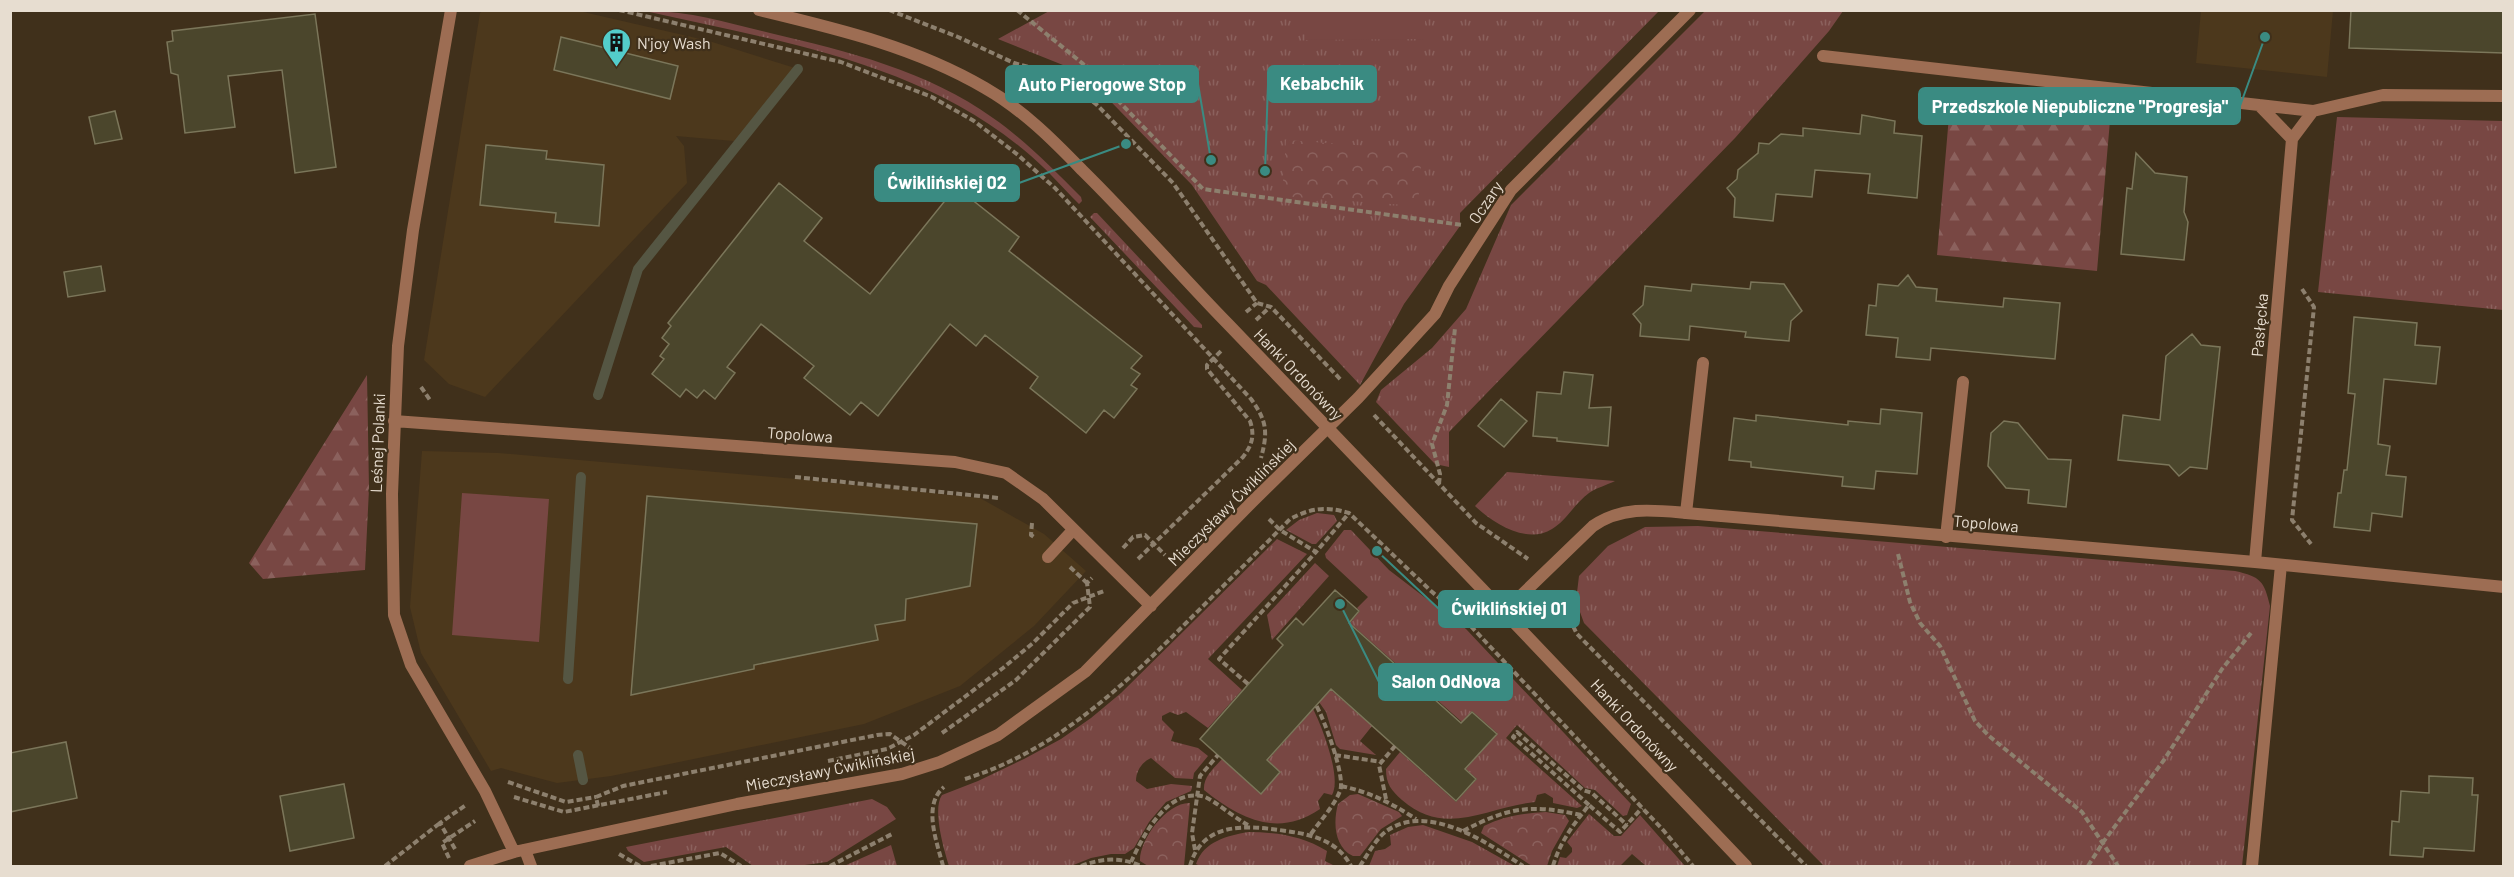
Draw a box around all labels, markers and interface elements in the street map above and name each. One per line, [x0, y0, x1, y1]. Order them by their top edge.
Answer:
building icon: N'joy Wash [600, 26, 632, 68]
place label: N'joy Wash [637, 33, 711, 52]
callout: Auto Pierogowe Stop [1006, 66, 1198, 102]
callout: Kebabchik [1268, 66, 1376, 102]
text: Kebabchik [1280, 72, 1364, 94]
text: Auto Pierogowe Stop [1018, 73, 1186, 95]
callout: Przedszkole Niepubliczne "Progresja" [1919, 88, 2240, 124]
text: Przedszkole Niepubliczne "Progresja" [1932, 95, 2229, 117]
callout: Ćwiklińskiej 02 [875, 165, 1019, 201]
text: Ćwiklińskiej 02 [887, 171, 1007, 193]
street label: Oczary [1464, 177, 1506, 227]
street label: Pasłęcka [2247, 292, 2271, 358]
street label: Hanki Ordonówny [1251, 324, 1348, 424]
street label: Leśnej Polanki [366, 393, 388, 493]
street label: Topolowa [767, 422, 833, 446]
street label: Mieczysławy Ćwiklińskiej [1164, 435, 1298, 569]
street label: Topolowa [1952, 511, 2020, 535]
callout: Ćwiklińskiej 01 [1439, 591, 1579, 627]
text: Ćwiklińskiej 01 [1451, 597, 1567, 619]
callout: Salon OdNova [1379, 664, 1512, 700]
text: Salon OdNova [1391, 670, 1501, 692]
street label: Hanki Ordonówny [1587, 675, 1683, 776]
street label: Mieczysławy Ćwiklińskiej [744, 743, 916, 795]

